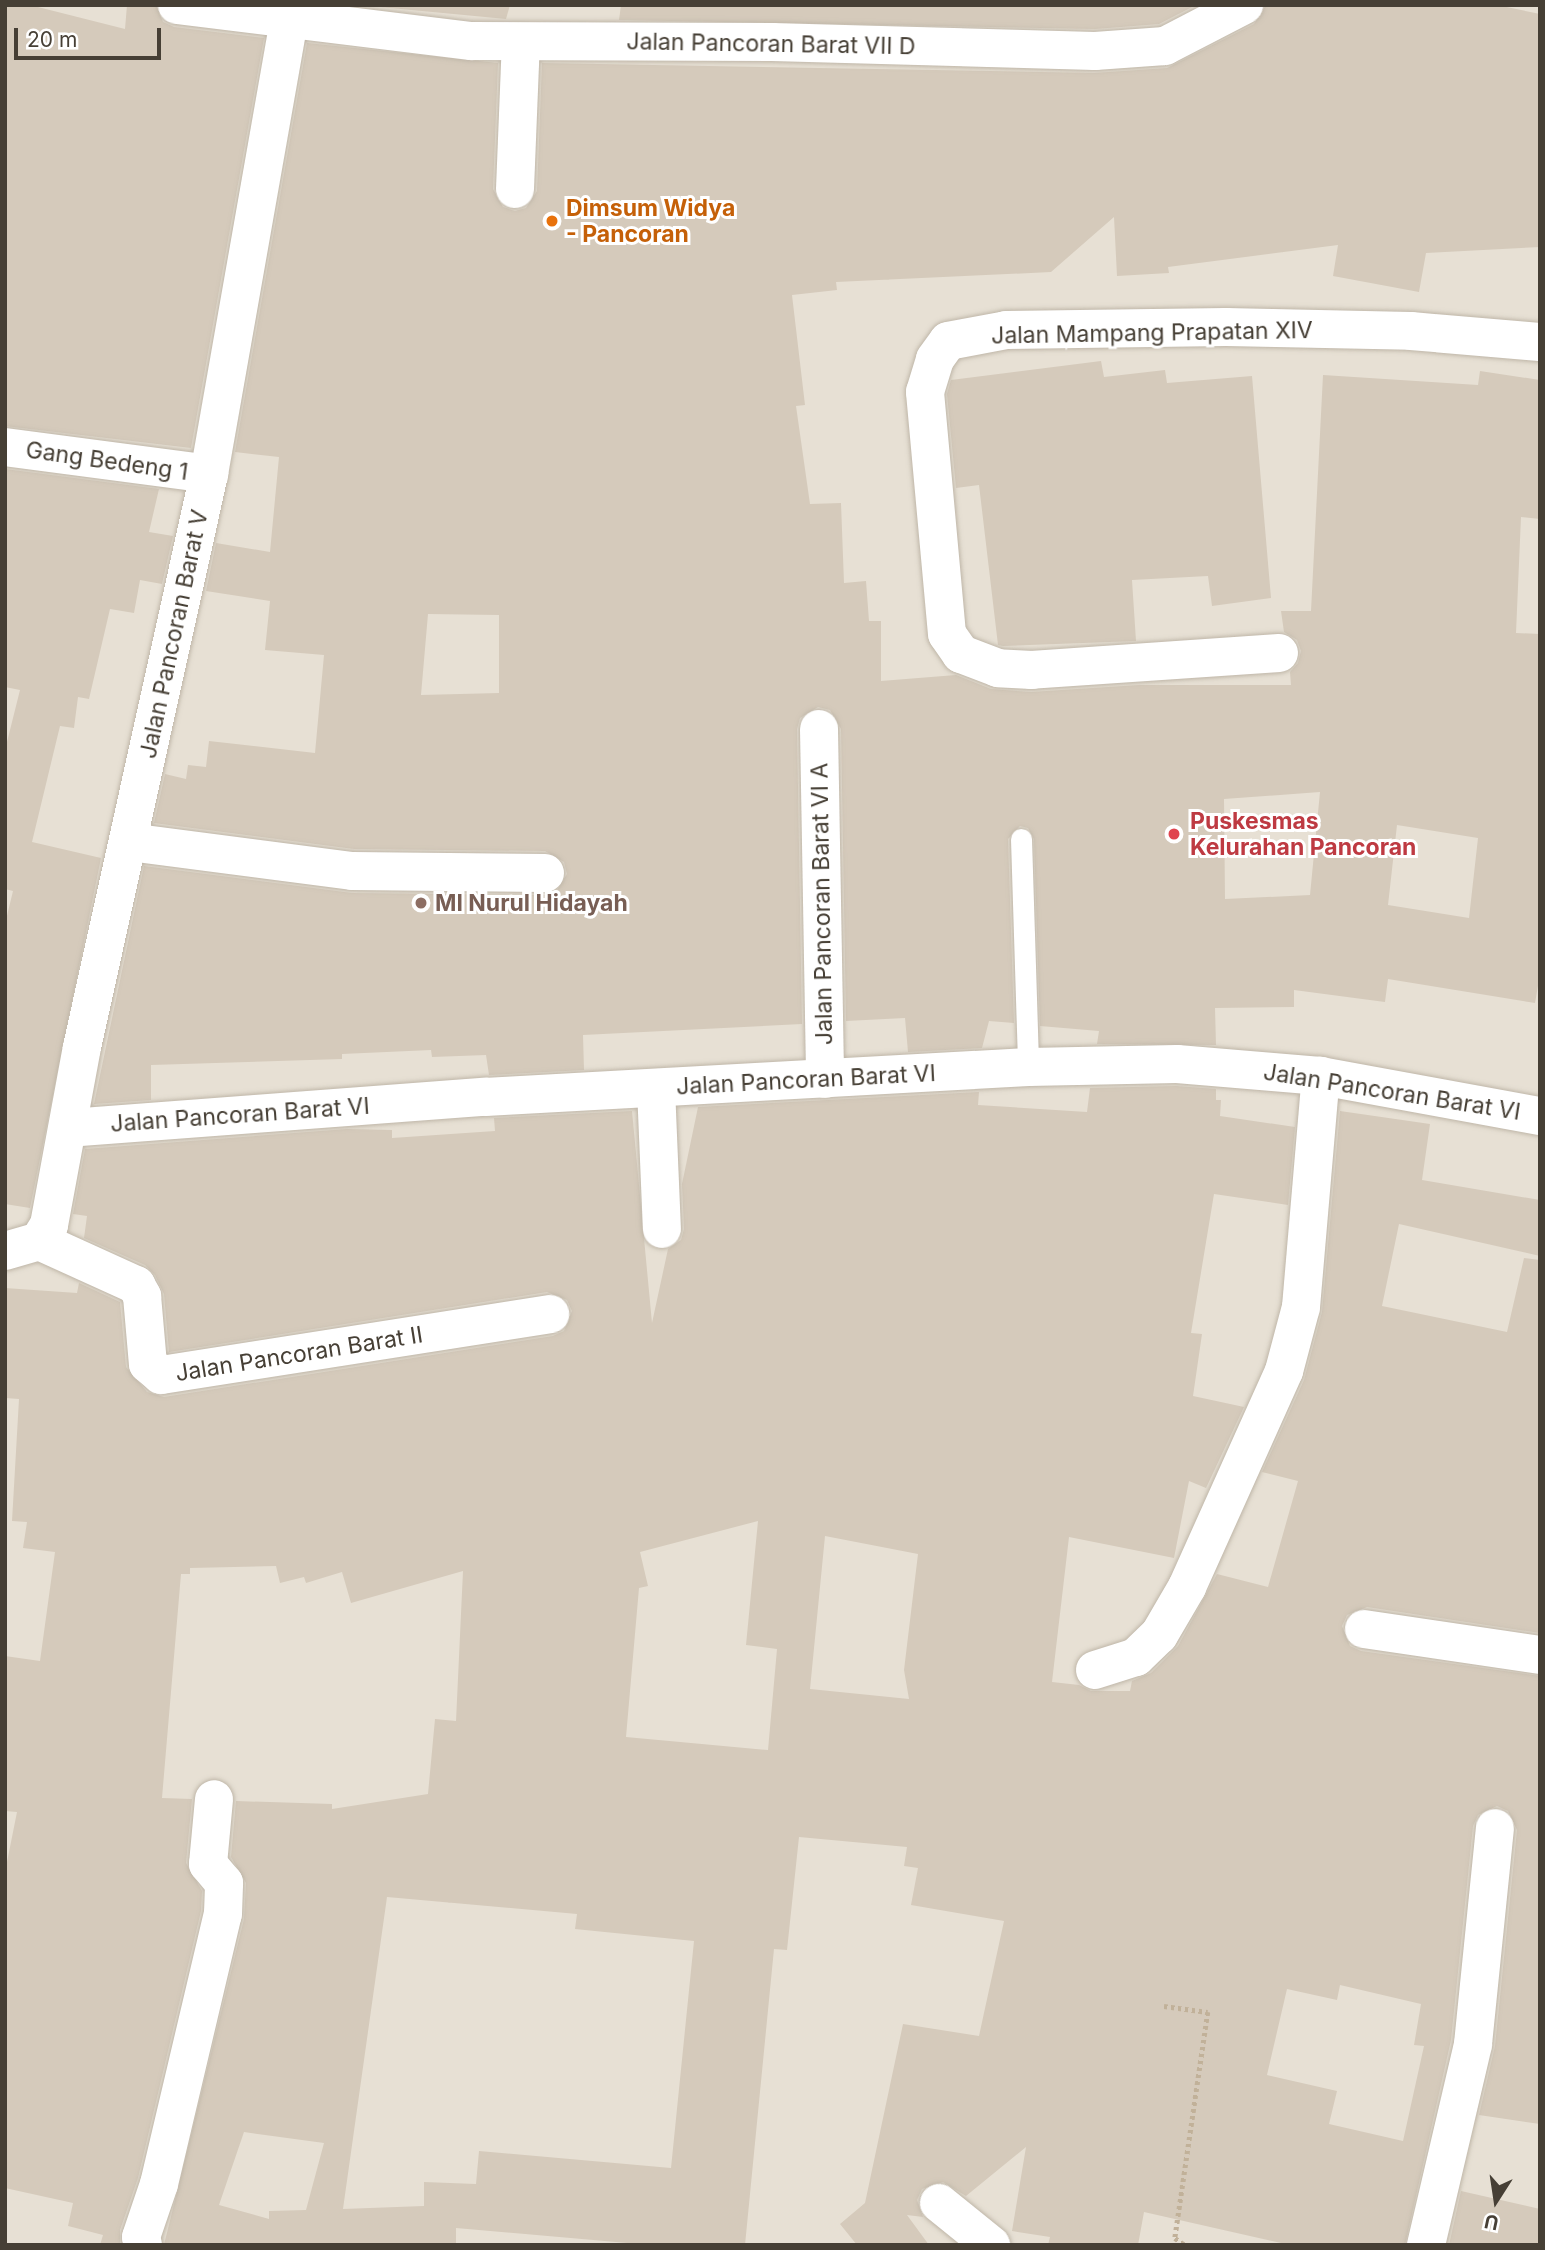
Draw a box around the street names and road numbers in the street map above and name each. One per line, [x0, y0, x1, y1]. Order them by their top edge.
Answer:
street label: Jalan Pancoran Barat VII D [626, 28, 916, 60]
street label: Jalan Mampang Prapatan XIV [991, 316, 1313, 350]
street label: Gang Bedeng 1 [24, 436, 190, 486]
street label: Jalan Pancoran Barat V [134, 507, 214, 761]
street label: Jalan Pancoran Barat VI A [806, 763, 838, 1045]
street label: Jalan Pancoran Barat VI [1261, 1058, 1523, 1126]
street label: Jalan Pancoran Barat VI [675, 1059, 937, 1101]
street label: Jalan Pancoran Barat VI [109, 1092, 371, 1138]
street label: Jalan Pancoran Barat II [173, 1321, 425, 1387]

